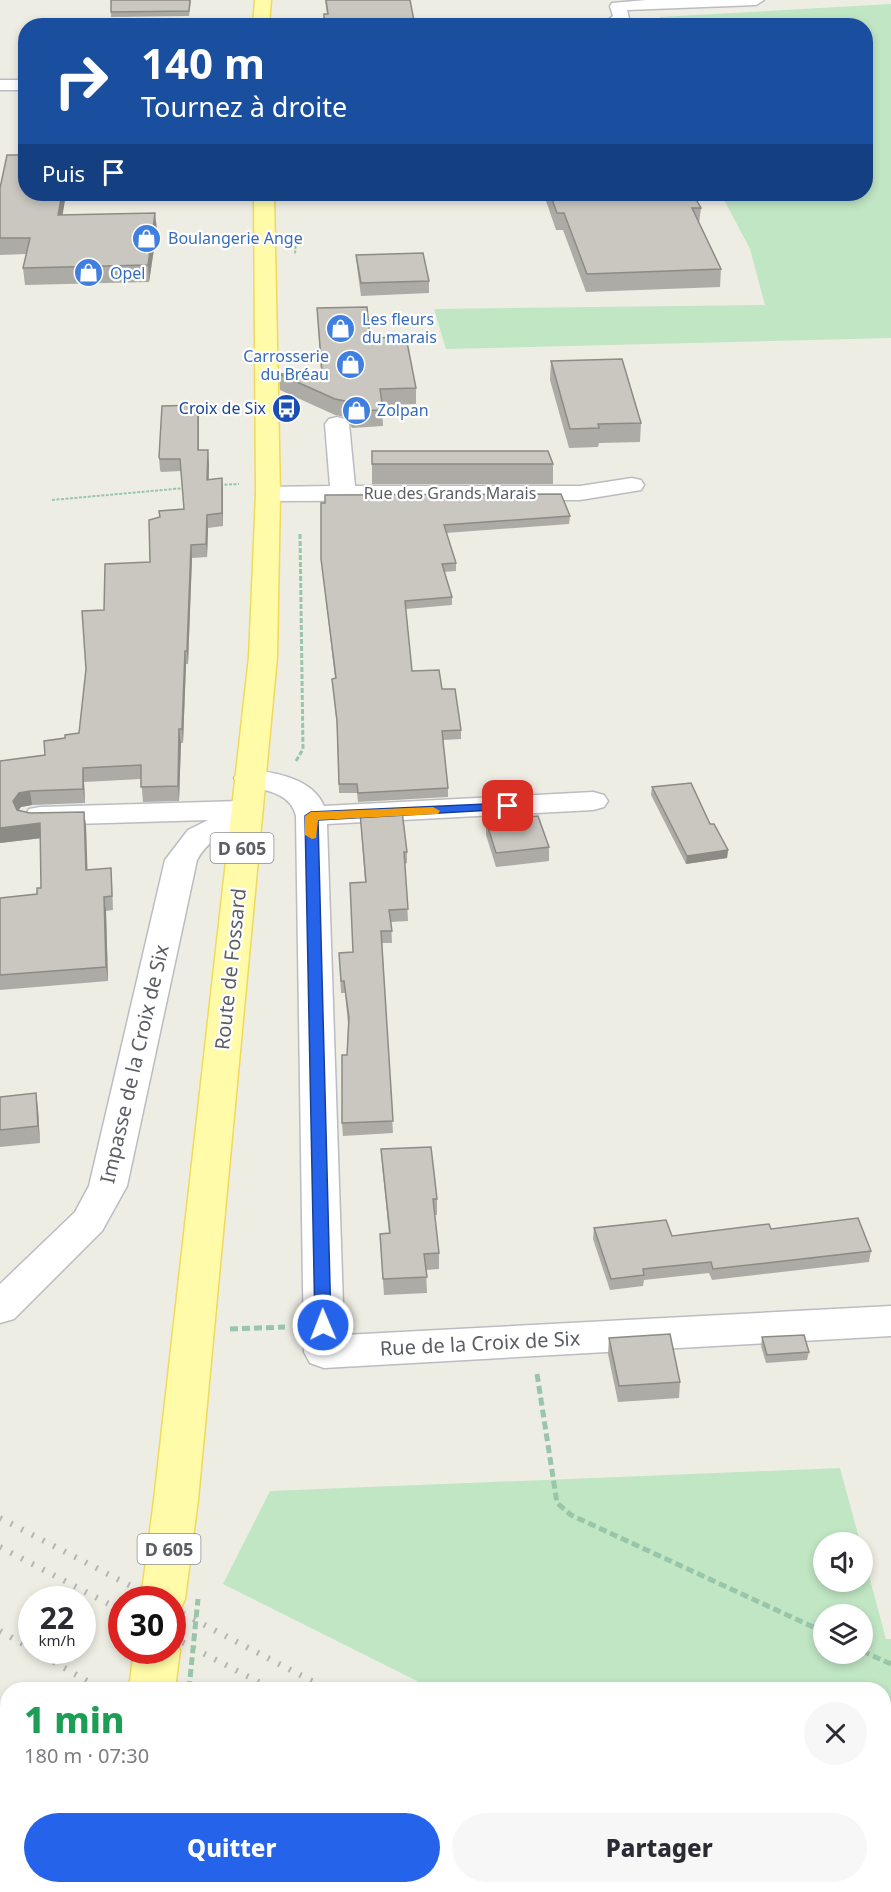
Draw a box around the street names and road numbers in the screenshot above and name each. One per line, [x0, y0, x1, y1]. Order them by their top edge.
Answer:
street label: Rue des Grands Marais [364, 482, 536, 504]
road number: D 605 [210, 833, 274, 863]
street label: Route de Fossard [208, 887, 252, 1051]
street label: Impasse de la Croix de Six [93, 942, 175, 1186]
street label: Rue de la Croix de Six [379, 1324, 581, 1362]
road number: D 605 [138, 1534, 201, 1564]

